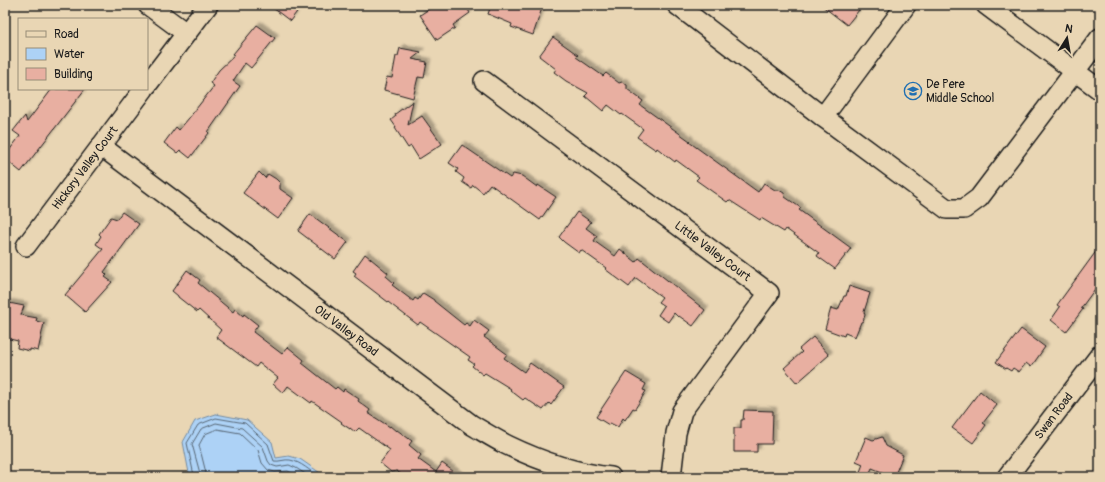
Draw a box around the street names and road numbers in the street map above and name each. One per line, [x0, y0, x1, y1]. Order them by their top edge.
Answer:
street label: Hickory Valley Court [49, 123, 121, 212]
street label: Little Valley Court [672, 218, 754, 284]
street label: Old Valley Road [311, 302, 381, 359]
street label: Swan Road [1031, 389, 1076, 442]

